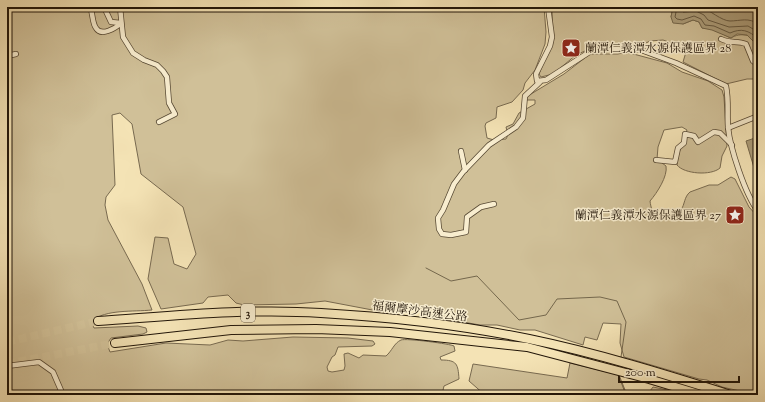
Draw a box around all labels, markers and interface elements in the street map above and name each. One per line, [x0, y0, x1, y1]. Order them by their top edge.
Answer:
place icon: 蘭潭仁義潭水源保護區界 28 [560, 37, 582, 59]
place label: 蘭潭仁義潭水源保護區界 28 [585, 40, 731, 58]
place icon: 蘭潭仁義潭水源保護區界 27 [724, 204, 746, 226]
place label: 蘭潭仁義潭水源保護區界 27 [575, 207, 721, 225]
street label: 福爾摩沙高速公路 [371, 297, 469, 327]
road number: 3 [241, 304, 255, 322]
scale bar [619, 358, 739, 384]
text: 200 m [625, 364, 656, 382]

